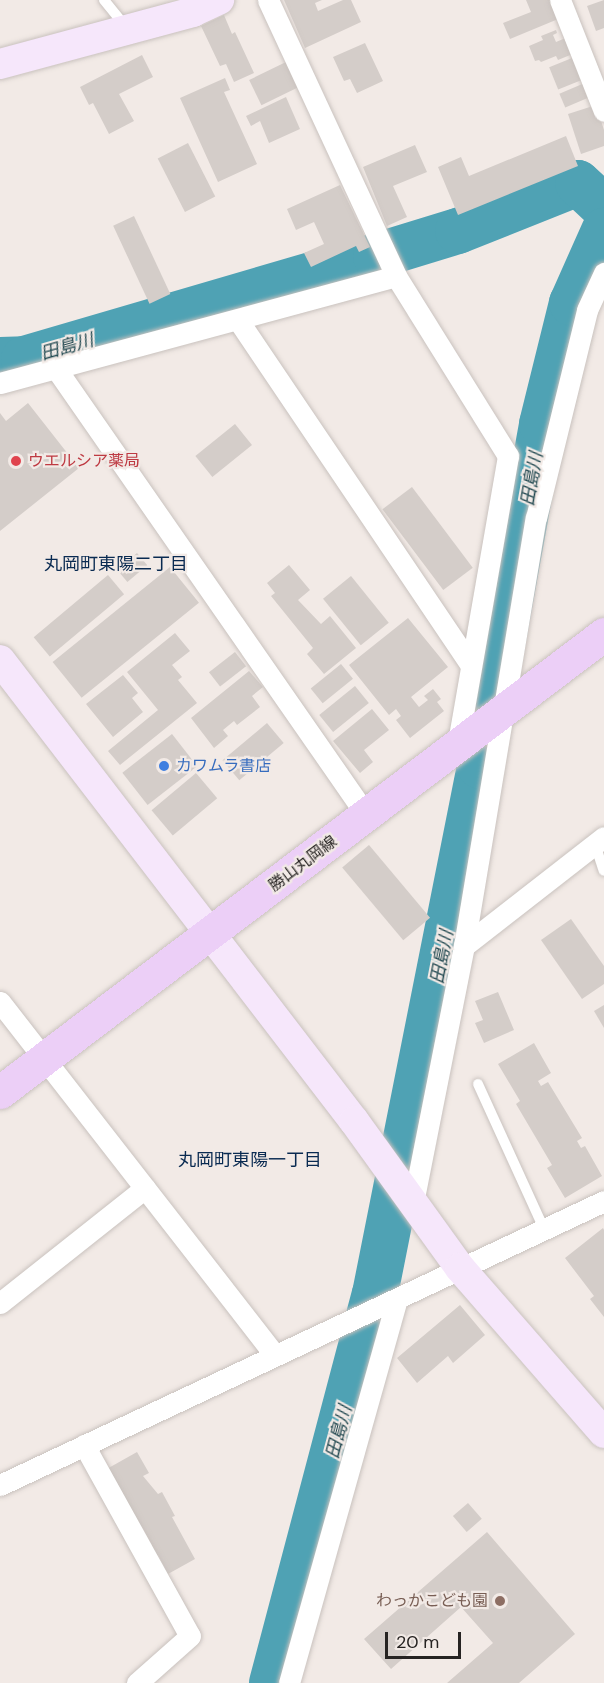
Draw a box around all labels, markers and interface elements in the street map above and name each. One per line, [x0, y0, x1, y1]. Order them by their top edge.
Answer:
water label: 田島川 [38, 329, 96, 365]
place label: ウエルシア薬局 [28, 451, 140, 471]
water label: 田島川 [517, 451, 547, 507]
marker: ウエルシア薬局 [9, 454, 23, 468]
district label: 丸岡町東陽二丁目 [44, 553, 188, 575]
place label: カワムラ書店 [176, 756, 272, 776]
marker: カワムラ書店 [157, 759, 171, 773]
street label: 勝山丸岡線 [265, 832, 341, 896]
water label: 田島川 [426, 928, 458, 986]
district label: 丸岡町東陽一丁目 [178, 1149, 322, 1171]
water label: 田島川 [322, 1403, 356, 1461]
place label: わっかこども園 [376, 1591, 488, 1611]
marker: わっかこども園 [493, 1594, 507, 1608]
scale bar [388, 1620, 464, 1658]
text: 20 m [396, 1630, 439, 1654]

